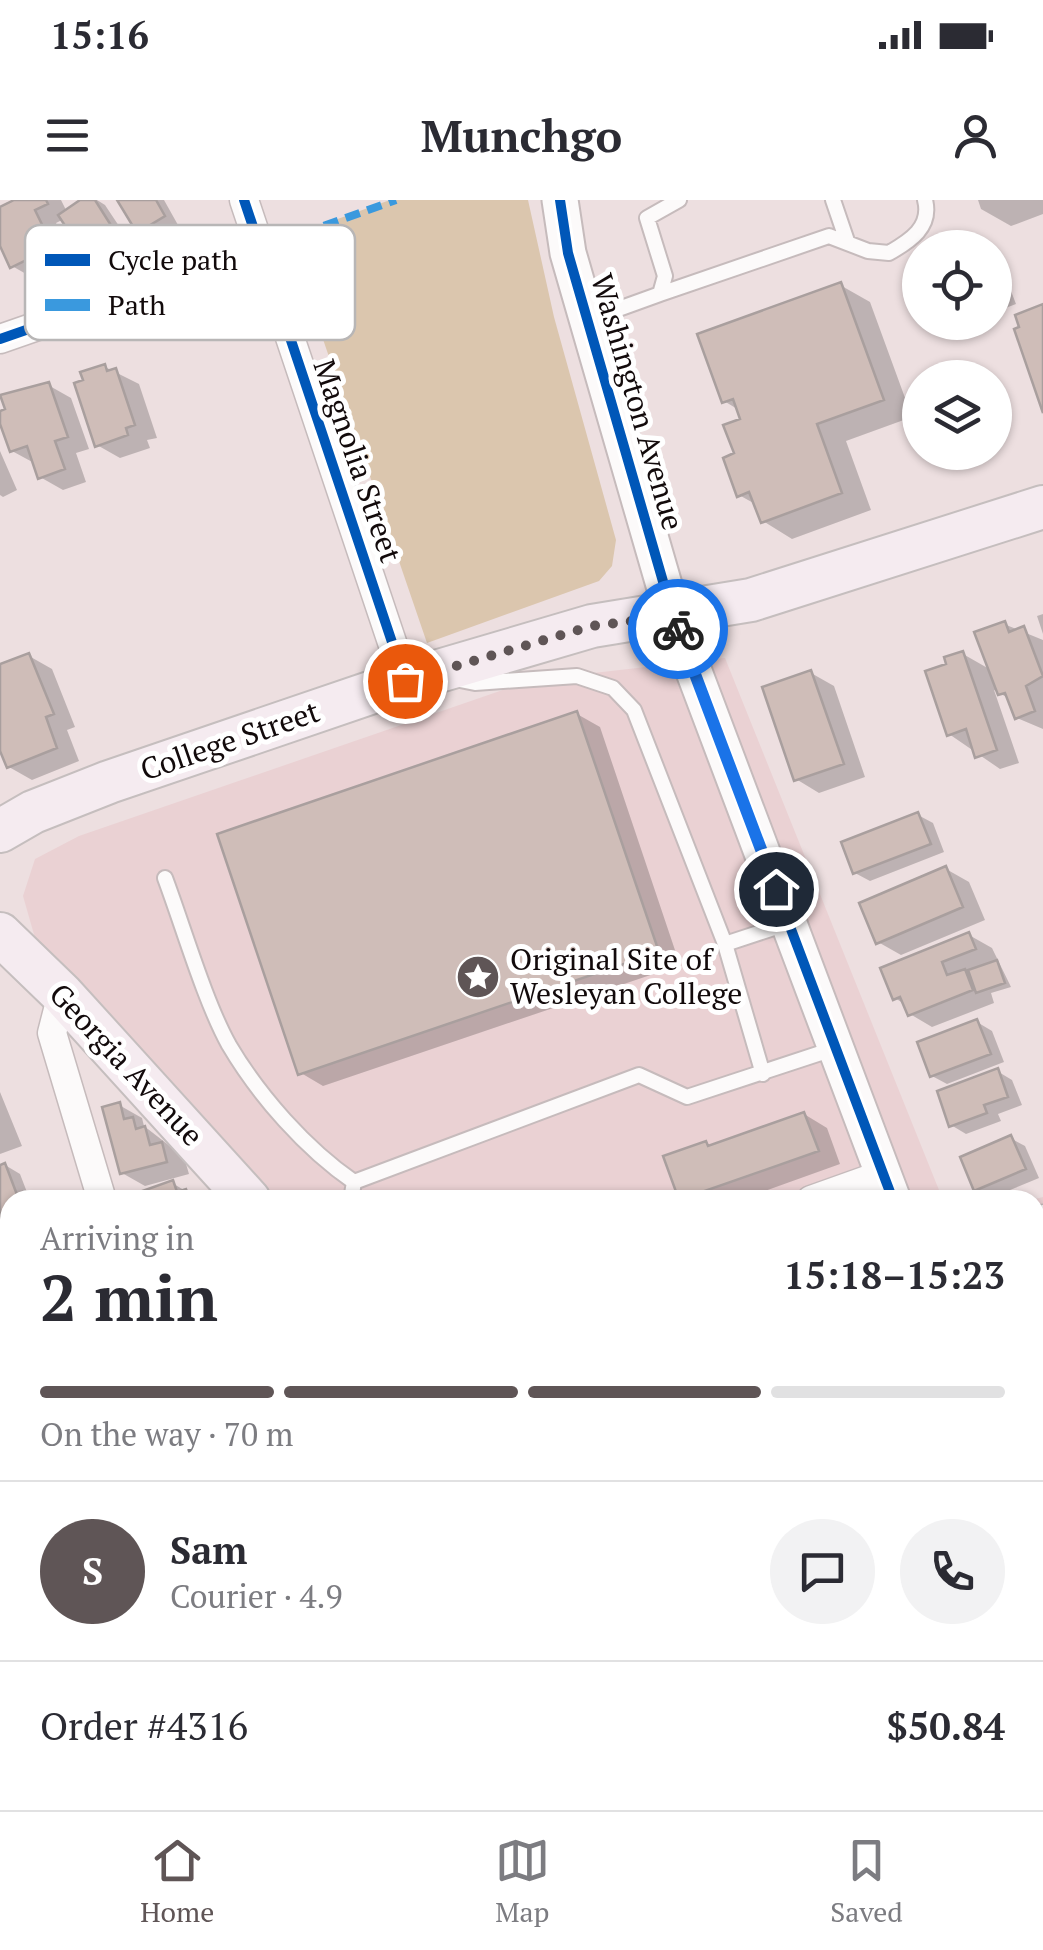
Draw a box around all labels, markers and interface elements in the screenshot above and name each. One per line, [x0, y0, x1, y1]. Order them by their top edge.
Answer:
text: 15:16 [50, 10, 149, 60]
text: Munchgo [421, 105, 622, 165]
icon: menu [40, 108, 95, 163]
icon: person [948, 108, 1003, 163]
legend [25, 225, 355, 340]
map controls [902, 230, 1012, 470]
button: locate [902, 230, 1012, 340]
text: Cycle path [108, 241, 238, 278]
street label: Washington Avenue [582, 269, 694, 535]
text: Path [108, 286, 166, 323]
street label: Magnolia Street [305, 354, 411, 567]
button: layers [902, 360, 1012, 470]
courier [628, 579, 728, 679]
icon: bike [651, 602, 706, 657]
pin [363, 639, 448, 724]
icon: bag [378, 654, 433, 709]
street label: College Street [135, 691, 324, 789]
pin [734, 847, 819, 932]
icon: home [749, 862, 804, 917]
place label: Original Site of Wesleyan College [510, 939, 742, 1013]
place icon: Original Site of Wesleyan College [455, 954, 501, 1000]
street label: Georgia Avenue [41, 974, 213, 1154]
text: Arriving in [40, 1217, 194, 1259]
text: 15:18–15:23 [783, 1250, 1005, 1300]
text: 2 min [40, 1253, 218, 1340]
text: On the way · 70 m [40, 1413, 293, 1455]
button: chat [770, 1519, 875, 1624]
button: phone [900, 1519, 1005, 1624]
text: Sam [170, 1525, 247, 1575]
text: S [82, 1546, 103, 1596]
text: Courier · 4.9 [170, 1575, 342, 1617]
text: Order #4316 [40, 1701, 248, 1751]
text: $50.84 [886, 1701, 1005, 1751]
tab: Home [140, 1833, 214, 1930]
tab: Map [495, 1833, 550, 1930]
tab: Saved [830, 1833, 903, 1930]

